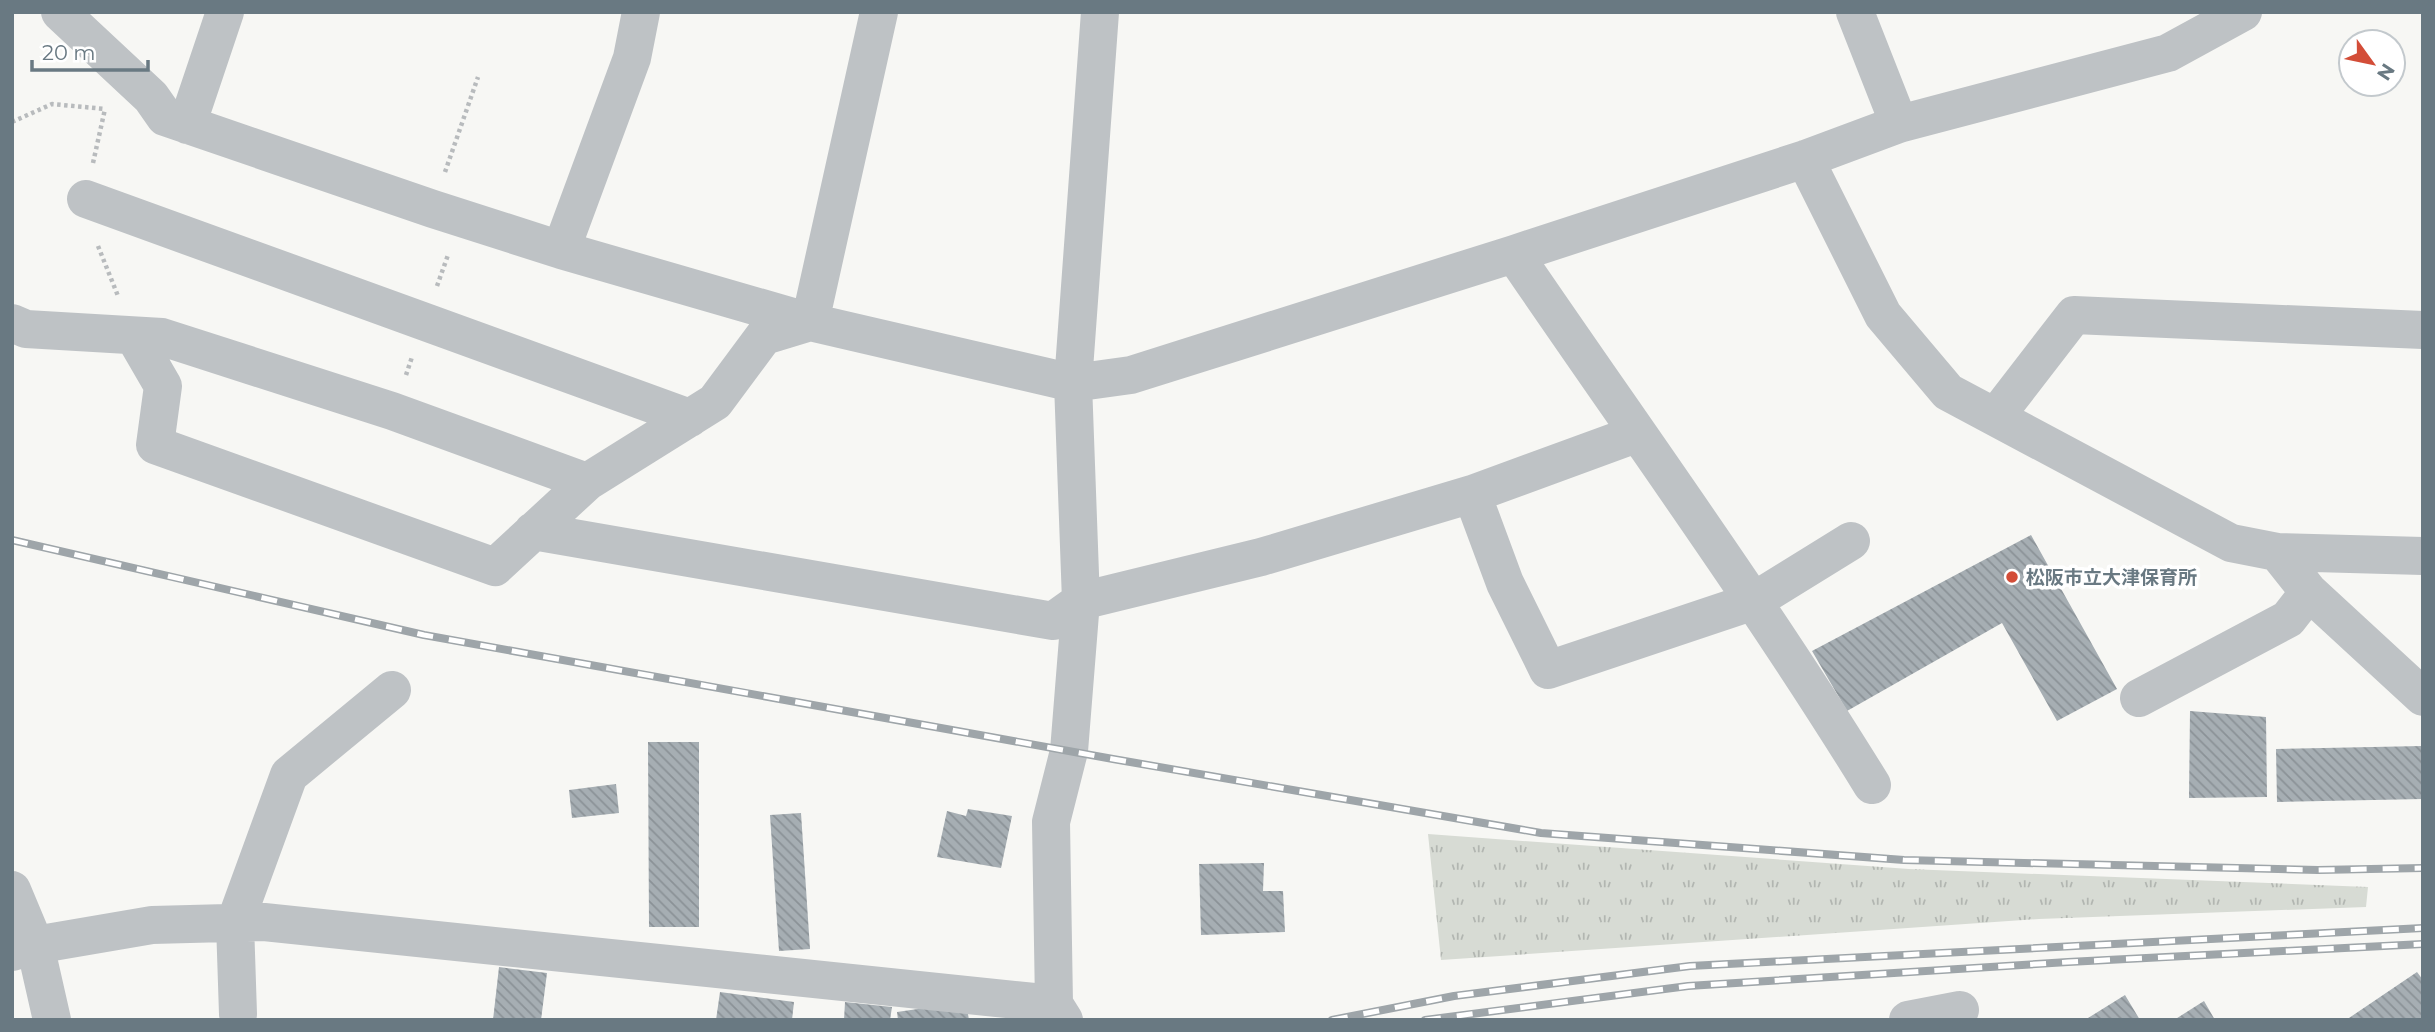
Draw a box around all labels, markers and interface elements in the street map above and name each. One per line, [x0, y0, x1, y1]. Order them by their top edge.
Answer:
scale bar [32, 28, 147, 72]
north arrow [2337, 28, 2407, 98]
text: 20 m [42, 40, 96, 65]
text: N [2372, 59, 2400, 85]
place label: 松阪市立大津保育所 [2026, 566, 2197, 589]
marker: 松阪市立大津保育所 [2004, 569, 2020, 585]

